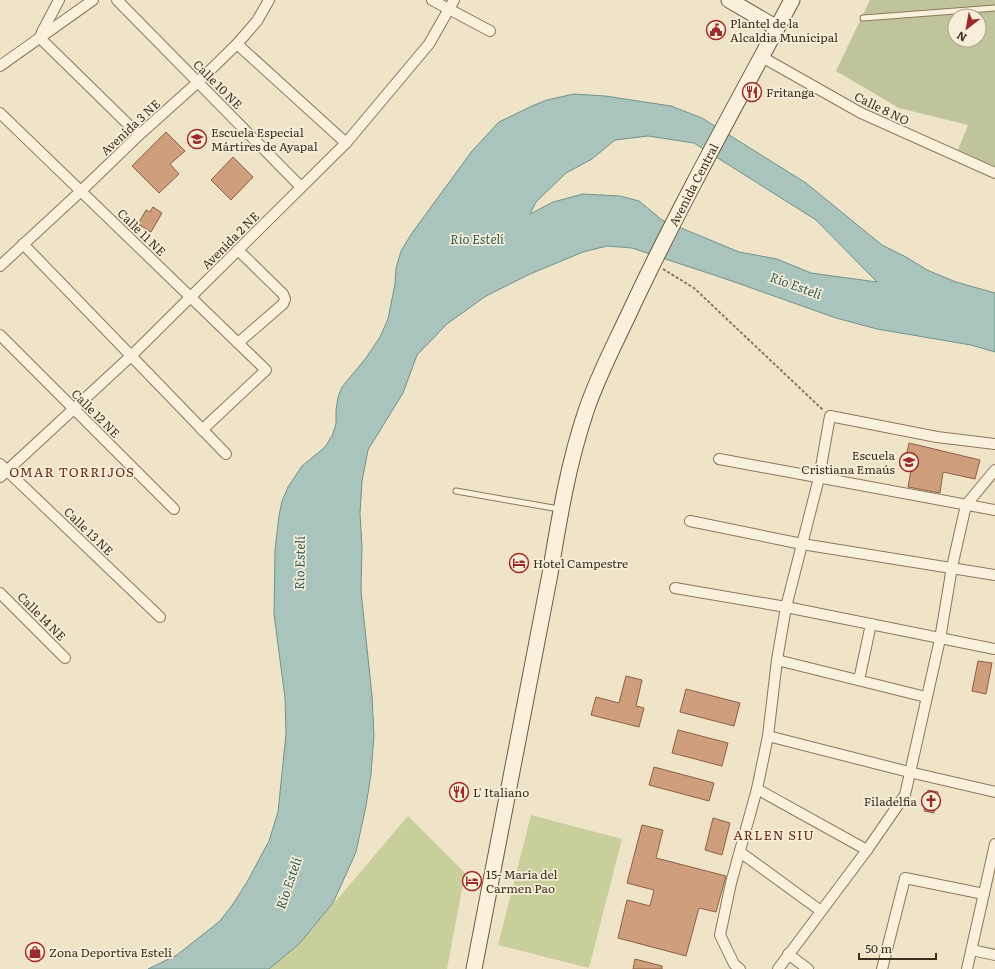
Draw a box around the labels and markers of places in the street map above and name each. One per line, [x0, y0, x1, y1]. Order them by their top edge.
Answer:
place label: Plantel de la Alcaldia Municipal [730, 14, 838, 46]
public building icon: Plantel de la Alcaldia Municipal [705, 19, 727, 41]
restaurant icon: Fritanga [741, 81, 763, 103]
place label: Fritanga [766, 83, 815, 101]
place label: Escuela Especial Mártires de Ayapal [211, 123, 318, 155]
school or university icon: Escuela Especial Mártires de Ayapal [186, 128, 208, 150]
place label: Escuela Cristiana Emaús [801, 446, 896, 478]
school or university icon: Escuela Cristiana Emaús [898, 451, 920, 473]
hotel icon: Hotel Campestre [508, 552, 530, 574]
place label: Hotel Campestre [533, 554, 628, 572]
restaurant icon: L' Italiano [448, 781, 470, 803]
place label: L' Italiano [473, 783, 529, 801]
church icon: Filadelfia [920, 790, 942, 812]
place label: Filadelfia [864, 792, 918, 810]
place label: 15- María del Carmen Pao [486, 865, 558, 897]
hotel icon: 15- María del Carmen Pao [461, 870, 483, 892]
shop icon: Zona Deportiva Estelí [24, 941, 46, 963]
place label: Zona Deportiva Estelí [49, 943, 172, 961]

